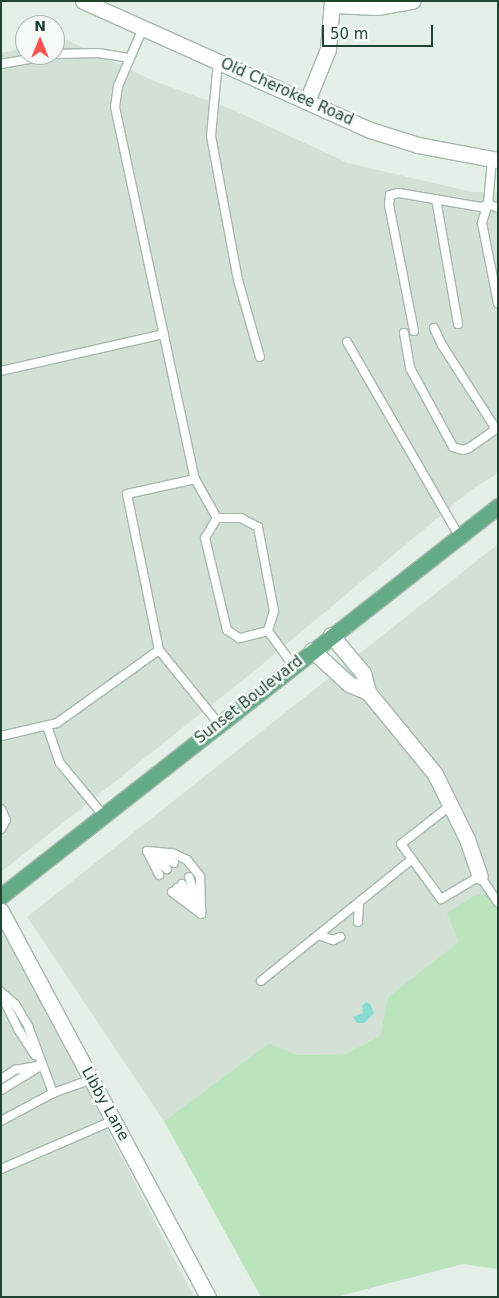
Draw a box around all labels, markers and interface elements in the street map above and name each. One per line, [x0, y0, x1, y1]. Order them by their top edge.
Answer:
north arrow [15, 15, 65, 65]
scale bar [324, 15, 435, 47]
text: N [34, 18, 46, 34]
text: 50 m [330, 25, 368, 43]
street label: Old Cherokee Road [218, 55, 356, 129]
street label: Sunset Boulevard [191, 652, 307, 748]
street label: Libby Lane [77, 1064, 133, 1144]

